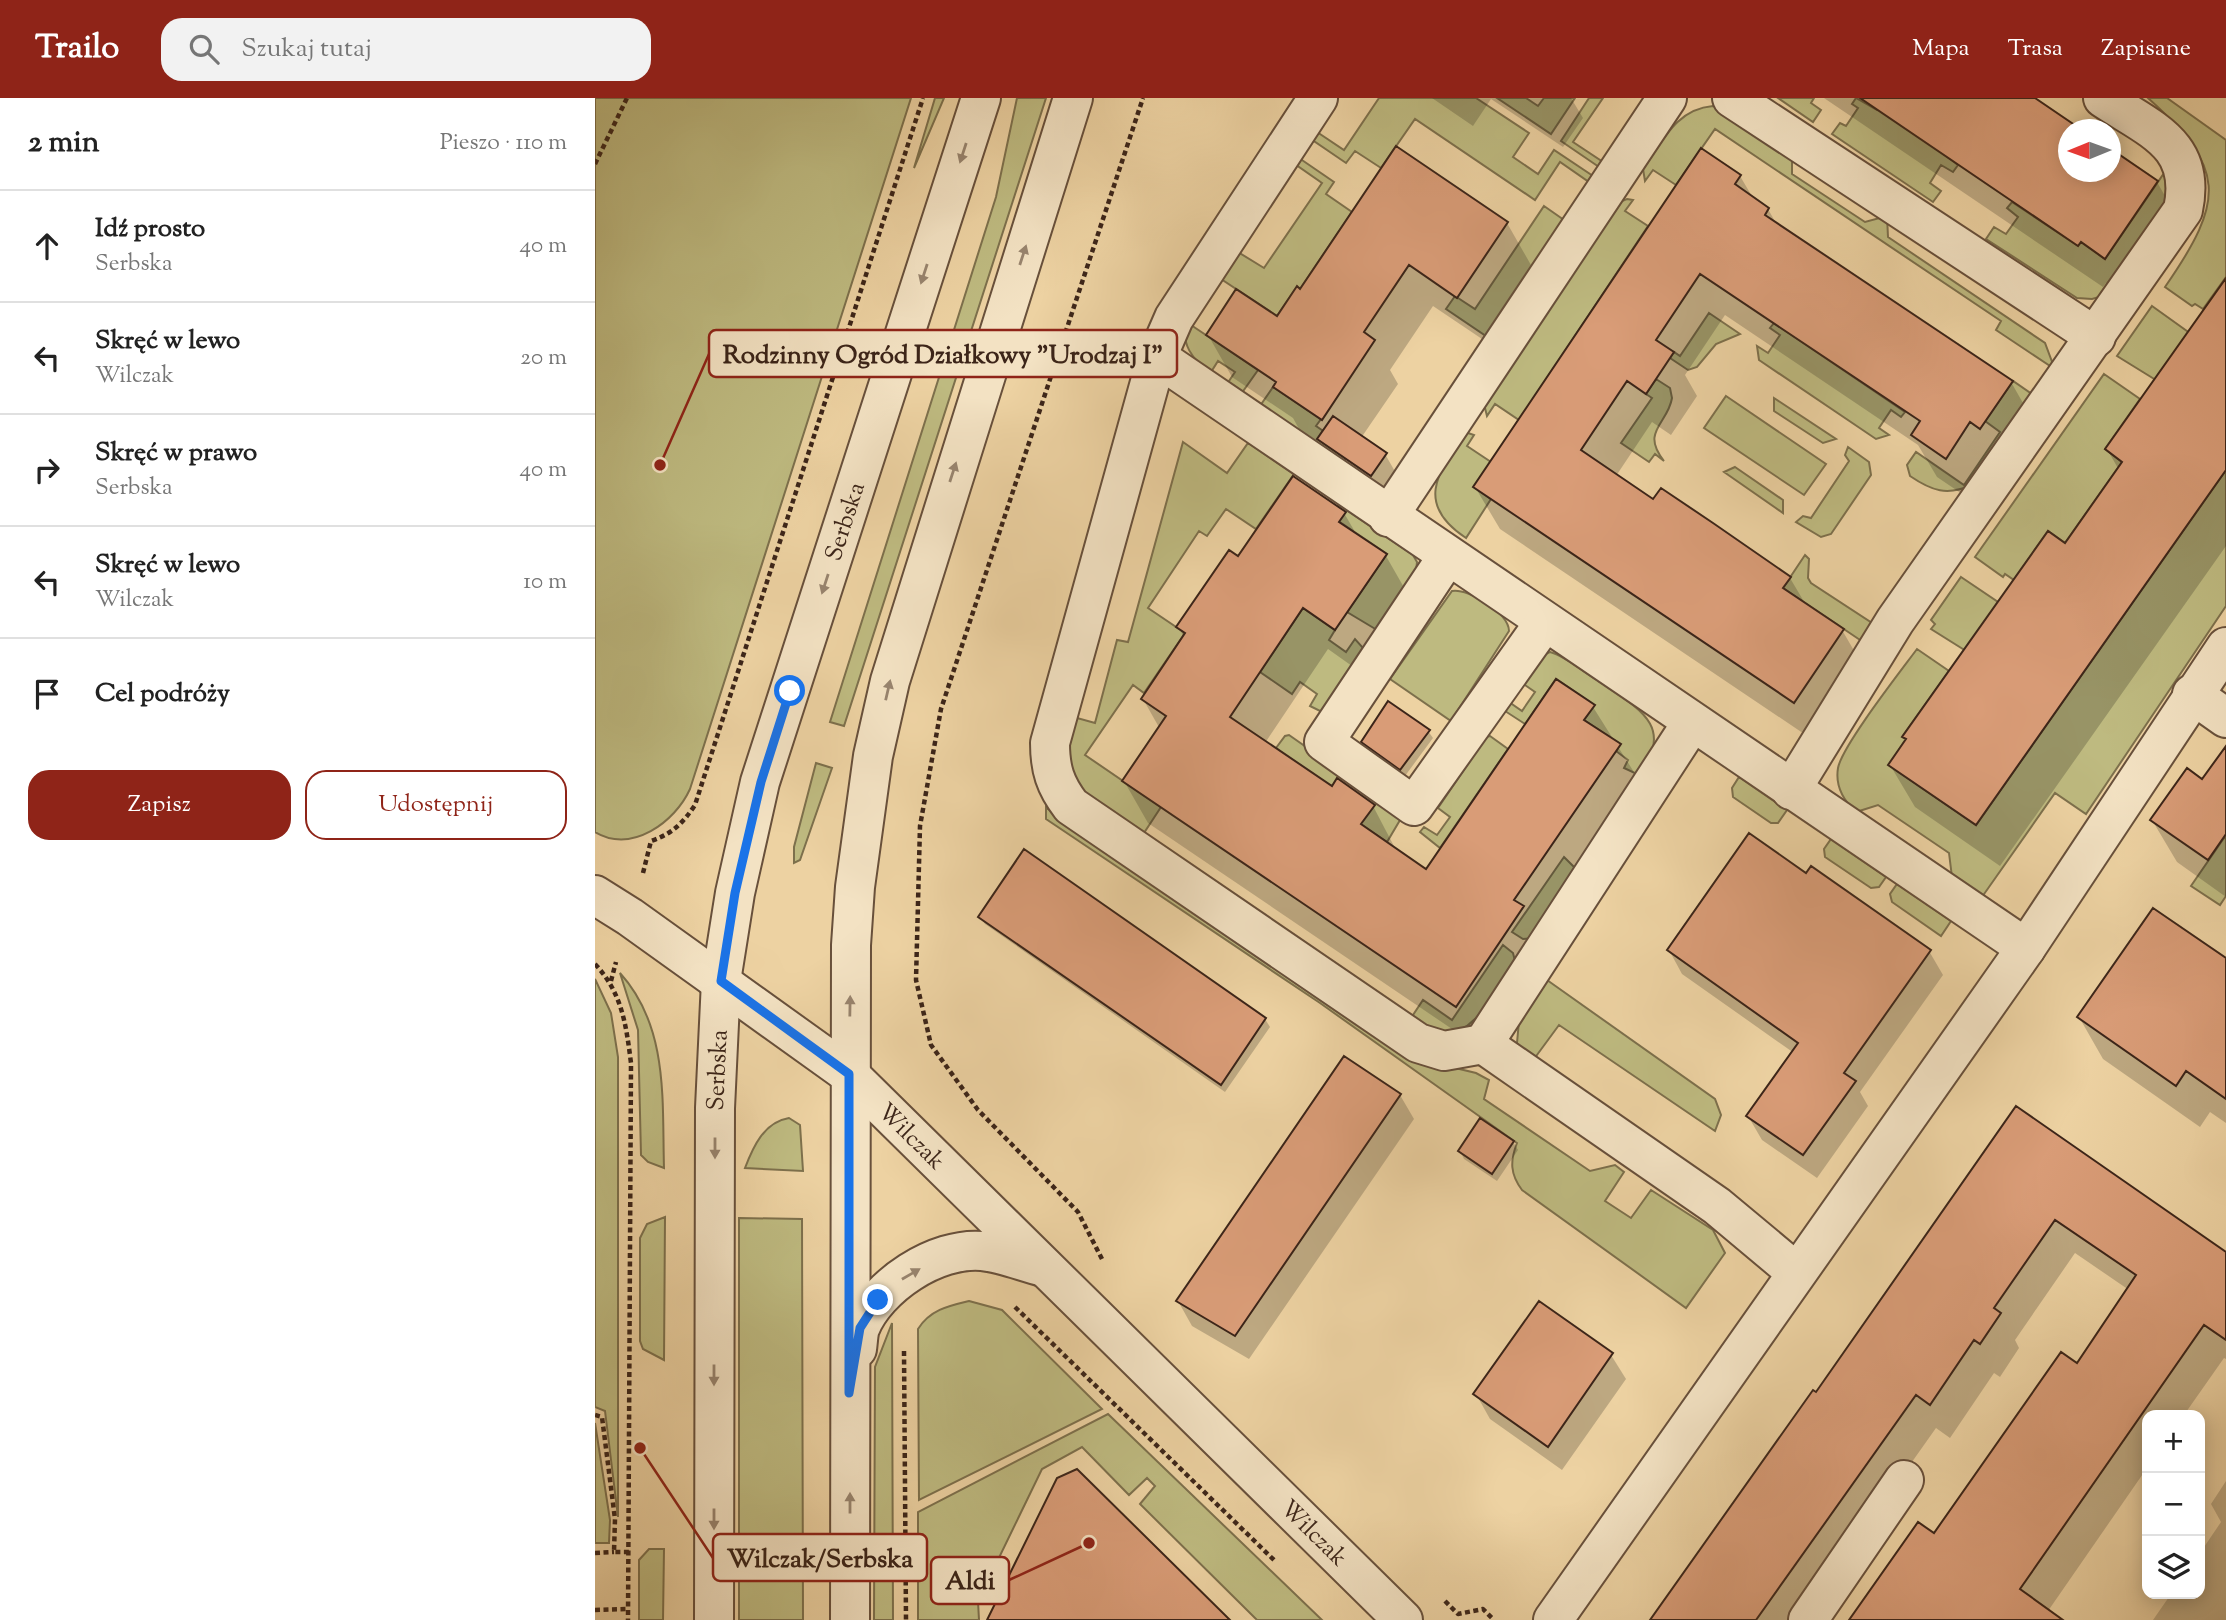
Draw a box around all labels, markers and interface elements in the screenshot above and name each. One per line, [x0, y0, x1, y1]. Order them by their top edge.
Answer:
search box [161, 18, 651, 81]
text: Trailo [35, 25, 119, 73]
icon: search [185, 30, 223, 68]
text: Szukaj tutaj [241, 31, 372, 68]
text: Mapa [1912, 32, 1970, 66]
text: Trasa [2008, 32, 2063, 66]
text: Zapisane [2101, 32, 2191, 66]
north arrow [2058, 119, 2121, 182]
text: 2 min [28, 122, 100, 165]
text: Pieszo · 110 m [440, 127, 567, 160]
one-way arrow [957, 143, 968, 164]
text: Idź prosto [95, 211, 205, 248]
icon: ahead [28, 227, 66, 265]
text: 40 m [520, 230, 567, 263]
one-way arrow [1018, 245, 1028, 266]
text: Serbska [95, 248, 173, 281]
one-way arrow [919, 264, 929, 285]
text: Skręć w lewo [95, 323, 240, 360]
callout: Rodzinny Ogród Działkowy "Urodzaj I" [709, 330, 1177, 377]
text: Rodzinny Ogród Działkowy "Urodzaj I" [723, 338, 1163, 375]
icon: left [28, 339, 66, 377]
text: 20 m [520, 342, 567, 375]
text: Wilczak [95, 360, 174, 393]
text: Skręć w prawo [95, 435, 257, 472]
icon: right [28, 451, 66, 489]
text: 40 m [520, 454, 567, 487]
one-way arrow [949, 461, 959, 482]
text: Serbska [95, 472, 173, 505]
street label: Serbska [818, 478, 875, 566]
text: Skręć w lewo [95, 547, 240, 584]
icon: left [28, 563, 66, 601]
text: 10 m [523, 566, 567, 599]
one-way arrow [819, 573, 829, 594]
text: Wilczak [95, 584, 174, 617]
icon: arrive [28, 675, 66, 713]
route start [774, 675, 805, 706]
text: Cel podróży [95, 676, 230, 713]
one-way arrow [882, 679, 893, 701]
button: Zapisz [28, 770, 291, 840]
button: Udostępnij [305, 770, 567, 840]
one-way arrow [844, 995, 856, 1017]
street label: Serbska [700, 1029, 738, 1111]
street label: Wilczak [869, 1096, 952, 1178]
one-way arrow [709, 1137, 721, 1159]
one-way arrow [902, 1267, 921, 1280]
route end [862, 1284, 893, 1315]
one-way arrow [708, 1364, 720, 1386]
map controls [2142, 1410, 2205, 1599]
button: + [2142, 1410, 2205, 1473]
button: − [2142, 1473, 2205, 1536]
one-way arrow [844, 1492, 856, 1514]
street label: Wilczak [1271, 1493, 1354, 1575]
one-way arrow [708, 1508, 720, 1530]
callout: Wilczak/Serbska [713, 1534, 927, 1581]
button: layers [2142, 1536, 2205, 1599]
text: Wilczak/Serbska [727, 1542, 913, 1579]
callout: Aldi [931, 1557, 1009, 1604]
text: Aldi [945, 1564, 996, 1601]

